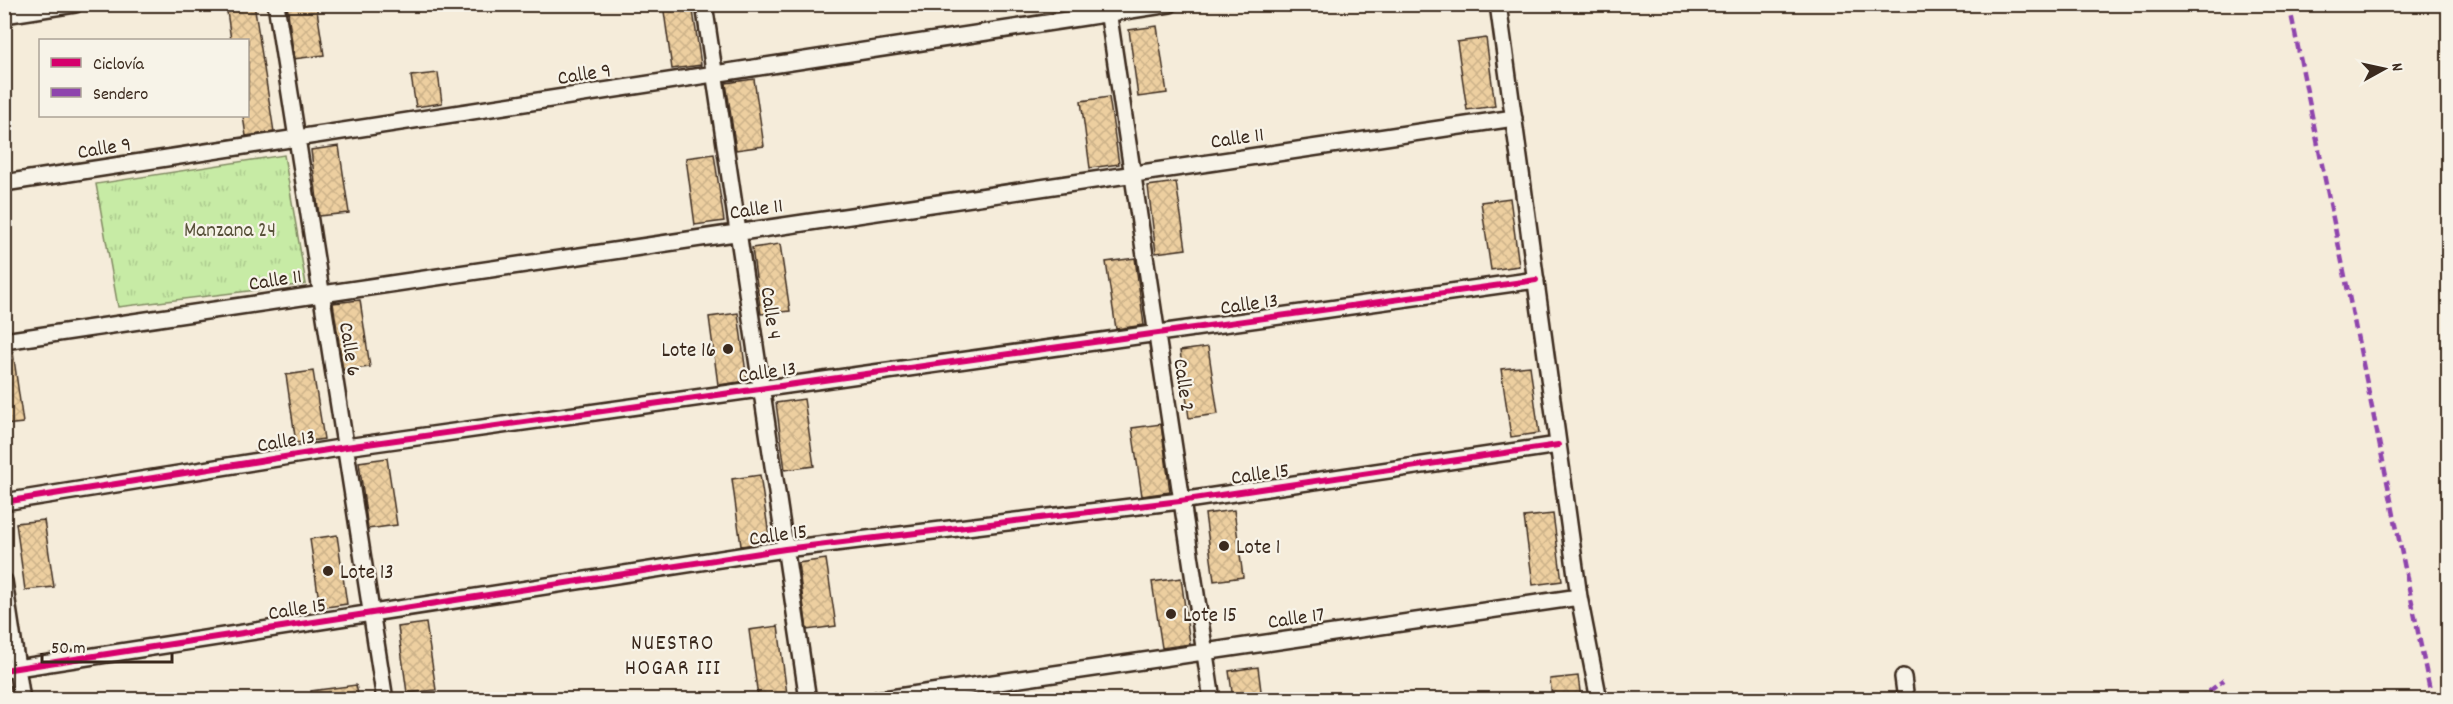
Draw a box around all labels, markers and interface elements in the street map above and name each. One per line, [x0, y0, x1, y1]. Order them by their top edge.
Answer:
legend [39, 39, 249, 117]
north arrow [2354, 39, 2414, 99]
text: Ciclovía [93, 53, 145, 78]
street label: Calle 9 [556, 57, 613, 95]
text: N [2384, 62, 2408, 73]
text: Sendero [93, 83, 148, 108]
street label: Calle 11 [1209, 121, 1266, 159]
street label: Calle 9 [76, 131, 133, 169]
street label: Calle 11 [728, 192, 785, 230]
park label: Manzana 24 [184, 217, 276, 247]
street label: Calle 11 [247, 263, 304, 301]
street label: Calle 4 [750, 285, 788, 342]
street label: Calle 13 [1219, 287, 1280, 325]
street label: Calle 6 [329, 320, 367, 379]
place label: Lote 16 [661, 337, 716, 367]
marker: Lote 16 [721, 342, 735, 356]
street label: Calle 13 [737, 355, 798, 393]
street label: Calle 2 [1163, 357, 1201, 414]
street label: Calle 13 [255, 424, 318, 462]
street label: Calle 15 [1229, 457, 1292, 495]
street label: Calle 15 [747, 518, 810, 556]
place label: Lote 1 [1236, 534, 1280, 564]
marker: Lote 1 [1217, 539, 1231, 553]
place label: Lote 13 [340, 559, 394, 589]
marker: Lote 13 [321, 564, 335, 578]
street label: Calle 15 [266, 592, 329, 630]
street label: Calle 17 [1266, 601, 1327, 639]
place label: Lote 15 [1183, 602, 1237, 632]
marker: Lote 15 [1164, 607, 1178, 621]
scale bar [42, 626, 172, 664]
district label: NUESTRO HOGAR III [625, 629, 721, 685]
text: 50 m [51, 637, 86, 662]

